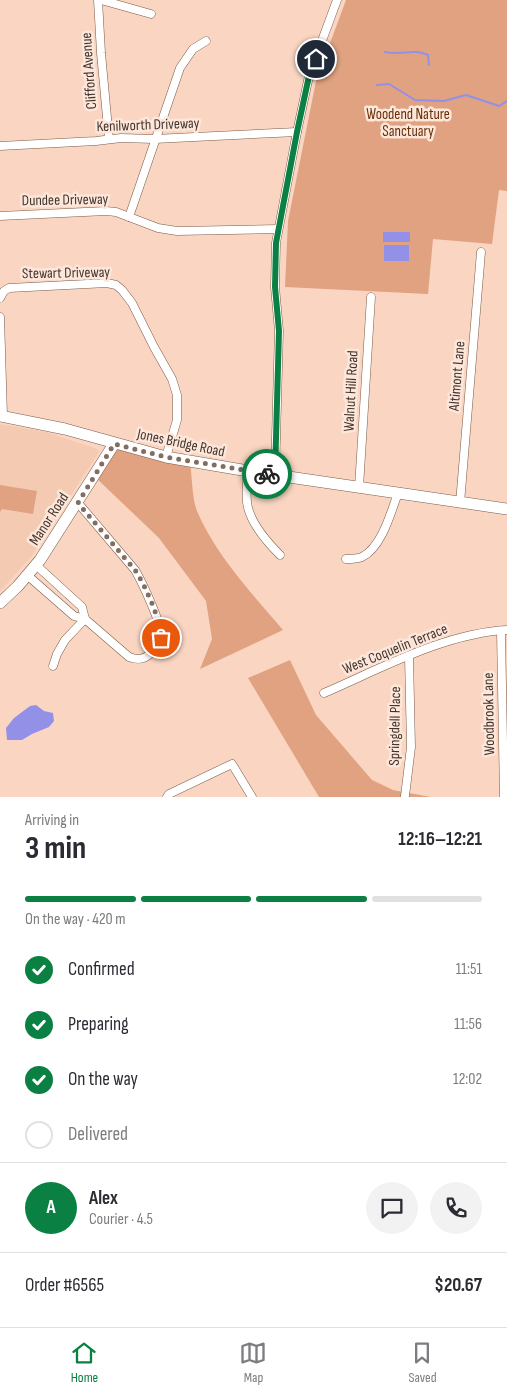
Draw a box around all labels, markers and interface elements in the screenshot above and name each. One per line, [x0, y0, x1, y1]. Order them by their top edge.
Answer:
street label: Clifford Avenue [77, 32, 101, 110]
pin [295, 38, 337, 80]
icon: home [302, 45, 330, 73]
park label: Woodend Nature Sanctuary [366, 105, 450, 141]
street label: Kenilworth Driveway [96, 114, 200, 136]
street label: Dundee Driveway [22, 190, 109, 210]
street label: Stewart Driveway [22, 263, 110, 283]
street label: Altimont Lane [444, 340, 470, 413]
street label: Walnut Hill Road [339, 350, 363, 432]
street label: Jones Bridge Road [135, 424, 226, 462]
courier [242, 449, 292, 499]
icon: bike [253, 460, 281, 488]
street label: Manor Road [25, 489, 73, 549]
pin [140, 617, 182, 659]
street label: West Coquelin Terrace [340, 619, 450, 679]
icon: bag [147, 624, 175, 652]
street label: Woodbrook Lane [479, 672, 499, 756]
street label: Springdell Place [385, 686, 405, 766]
text: Arriving in [25, 811, 79, 830]
text: 12:16–12:21 [398, 828, 482, 851]
text: 3 min [25, 829, 86, 868]
text: On the way · 420 m [25, 910, 125, 929]
icon: check [25, 956, 53, 984]
text: Confirmed [68, 958, 135, 981]
text: 11:51 [456, 960, 482, 979]
icon: check [25, 1011, 53, 1039]
text: Preparing [68, 1013, 129, 1036]
text: 11:56 [454, 1015, 482, 1034]
icon: check [25, 1066, 53, 1094]
text: On the way [68, 1068, 138, 1091]
text: 12:02 [453, 1070, 482, 1089]
text: Delivered [68, 1123, 128, 1146]
button: chat [366, 1182, 418, 1234]
button: phone [430, 1182, 482, 1234]
text: Alex [89, 1187, 118, 1210]
text: A [46, 1196, 56, 1219]
text: Courier · 4.5 [89, 1210, 153, 1229]
text: Order #6565 [25, 1274, 104, 1297]
text: $20.67 [434, 1274, 482, 1297]
tab: Home [70, 1339, 98, 1386]
tab: Map [239, 1339, 267, 1386]
tab: Saved [408, 1339, 436, 1386]

